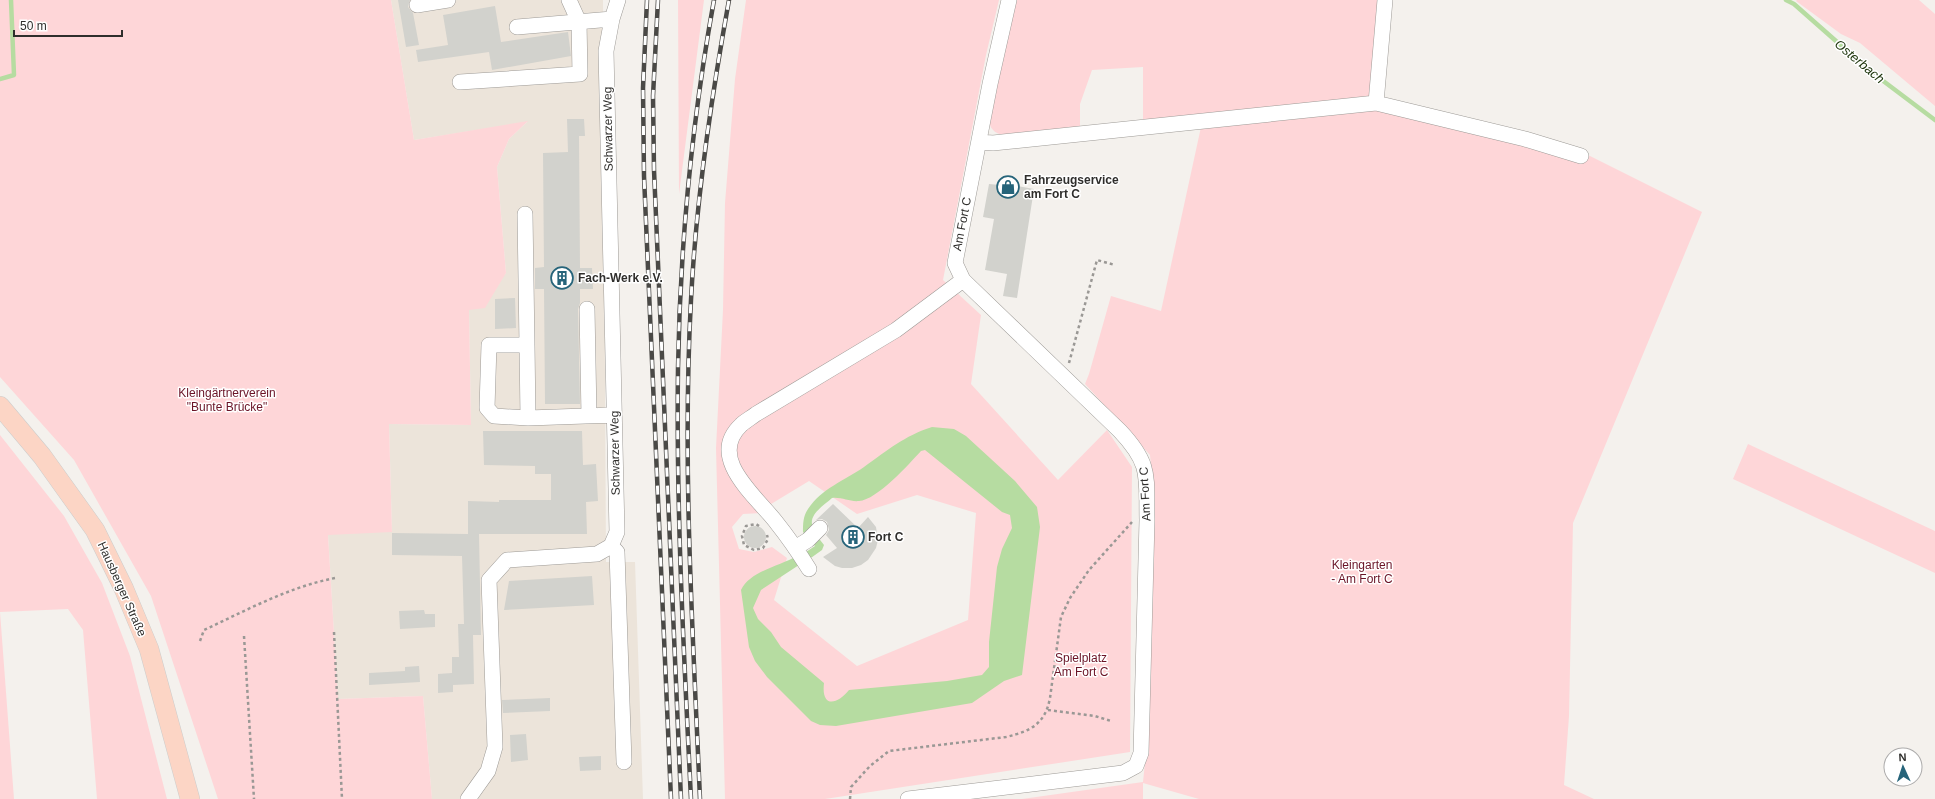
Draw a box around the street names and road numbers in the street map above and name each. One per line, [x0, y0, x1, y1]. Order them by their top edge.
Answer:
street label: Schwarzer Weg [600, 87, 616, 171]
street label: Am Fort C [950, 196, 974, 252]
street label: Schwarzer Weg [607, 411, 623, 495]
street label: Am Fort C [1137, 466, 1153, 522]
street label: Hausberger Straße [95, 540, 149, 639]

